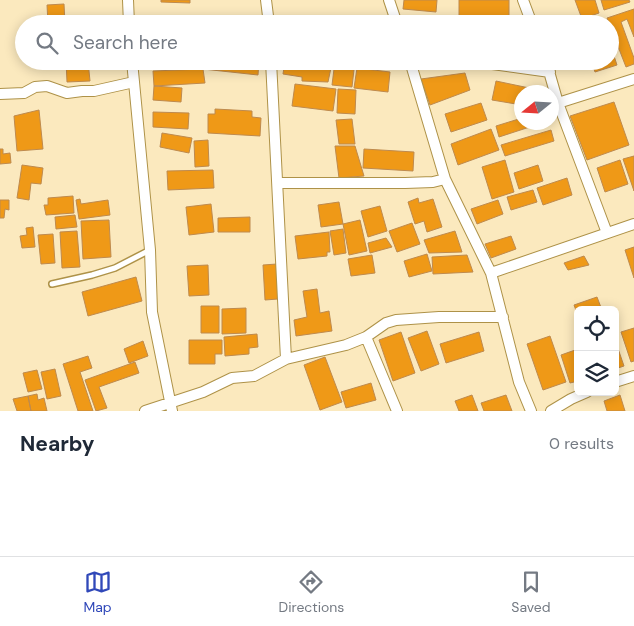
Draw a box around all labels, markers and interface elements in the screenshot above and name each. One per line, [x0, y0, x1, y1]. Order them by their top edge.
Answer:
search box [15, 15, 619, 70]
icon: search [33, 29, 61, 57]
text: Search here [73, 30, 178, 55]
north arrow [514, 85, 559, 130]
map controls [574, 306, 619, 396]
button: locate [574, 306, 619, 351]
button: layers [574, 351, 619, 396]
text: Nearby [20, 430, 94, 458]
text: 0 results [549, 433, 614, 454]
tab: Map [83, 568, 112, 616]
tab: Directions [279, 568, 344, 616]
tab: Saved [511, 568, 551, 616]

